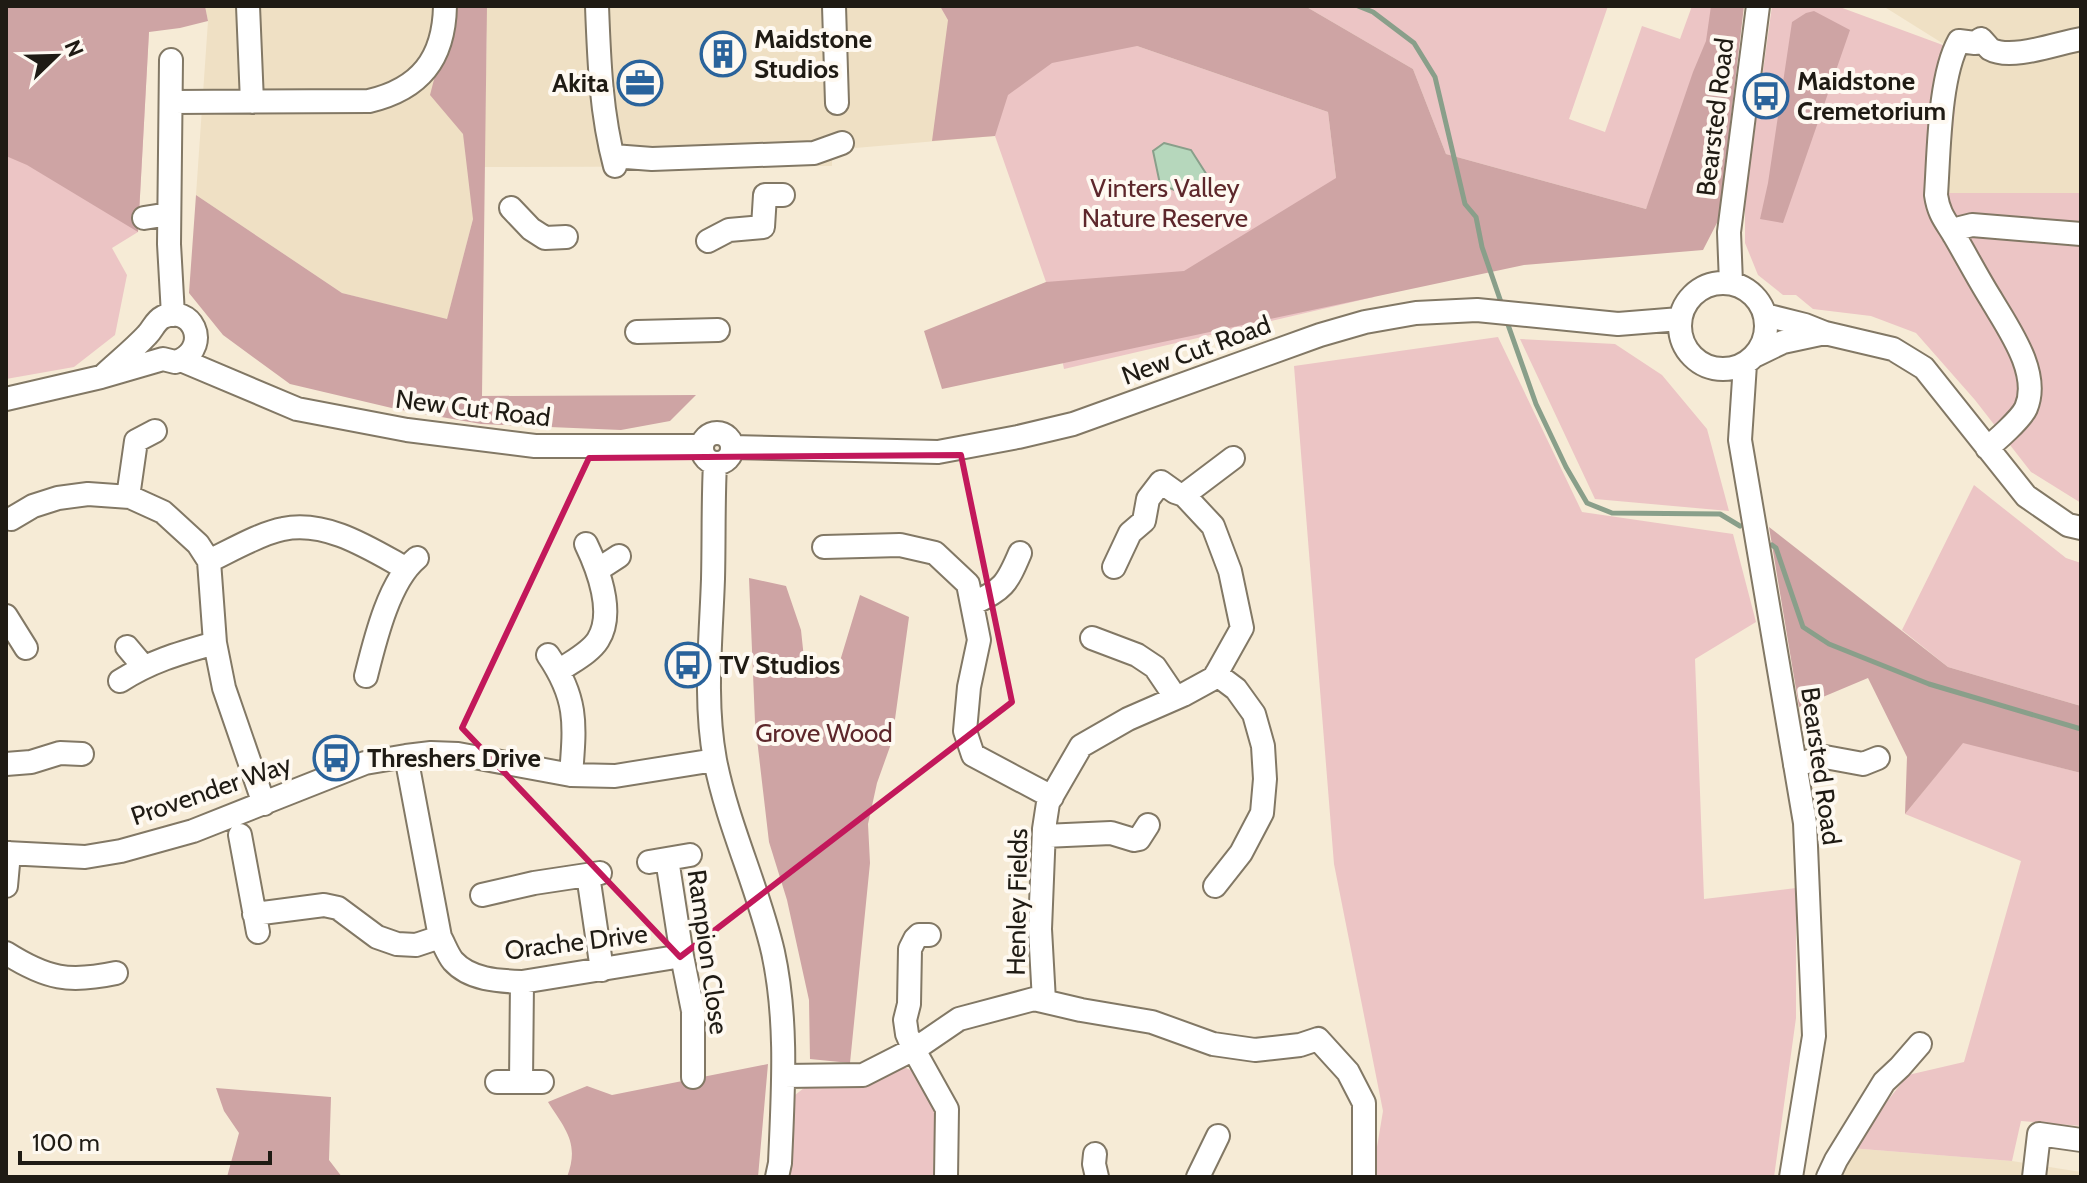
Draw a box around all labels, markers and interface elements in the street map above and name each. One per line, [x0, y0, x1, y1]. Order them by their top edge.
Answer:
north arrow [16, 16, 96, 96]
place label: Maidstone Studios [754, 23, 872, 85]
building icon: Maidstone Studios [699, 30, 747, 78]
text: N [58, 36, 89, 61]
street label: Bearsted Road [1689, 36, 1741, 198]
office icon: Akita [616, 59, 664, 107]
place label: Maidstone Cremetorium [1797, 65, 1946, 127]
place label: Akita [552, 67, 609, 99]
bus stop icon: Maidstone Cremetorium [1742, 72, 1790, 120]
park label: Vinters Valley Nature Reserve [1082, 172, 1248, 234]
street label: New Cut Road [1117, 308, 1275, 392]
street label: New Cut Road [394, 383, 552, 433]
bus stop icon: TV Studios [664, 641, 712, 689]
place label: TV Studios [719, 649, 840, 681]
street label: Bearsted Road [1794, 685, 1848, 847]
park label: Grove Wood [755, 717, 893, 749]
bus stop icon: Threshers Drive [312, 734, 360, 782]
place label: Threshers Drive [367, 742, 541, 774]
street label: Provender Way [127, 748, 295, 832]
street label: Henley Fields [1000, 828, 1034, 976]
street label: Rampion Close [681, 868, 735, 1036]
street label: Orache Drive [503, 917, 649, 967]
scale bar [20, 1115, 270, 1165]
text: 100 m [32, 1128, 100, 1157]

